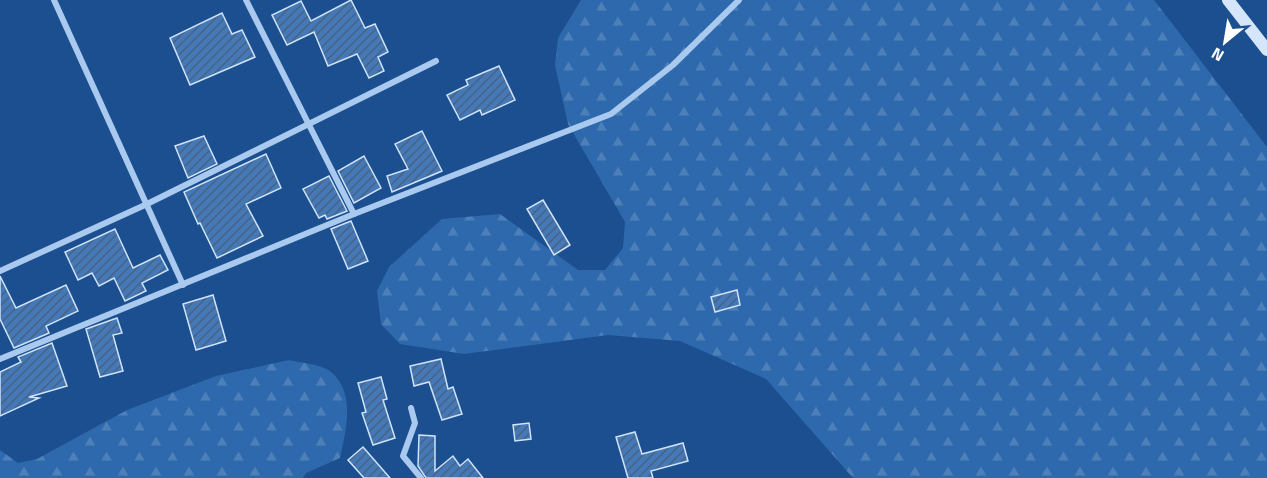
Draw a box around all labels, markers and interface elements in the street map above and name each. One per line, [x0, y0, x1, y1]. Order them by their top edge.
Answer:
north arrow [1195, 12, 1255, 72]
text: N [1207, 42, 1228, 68]

